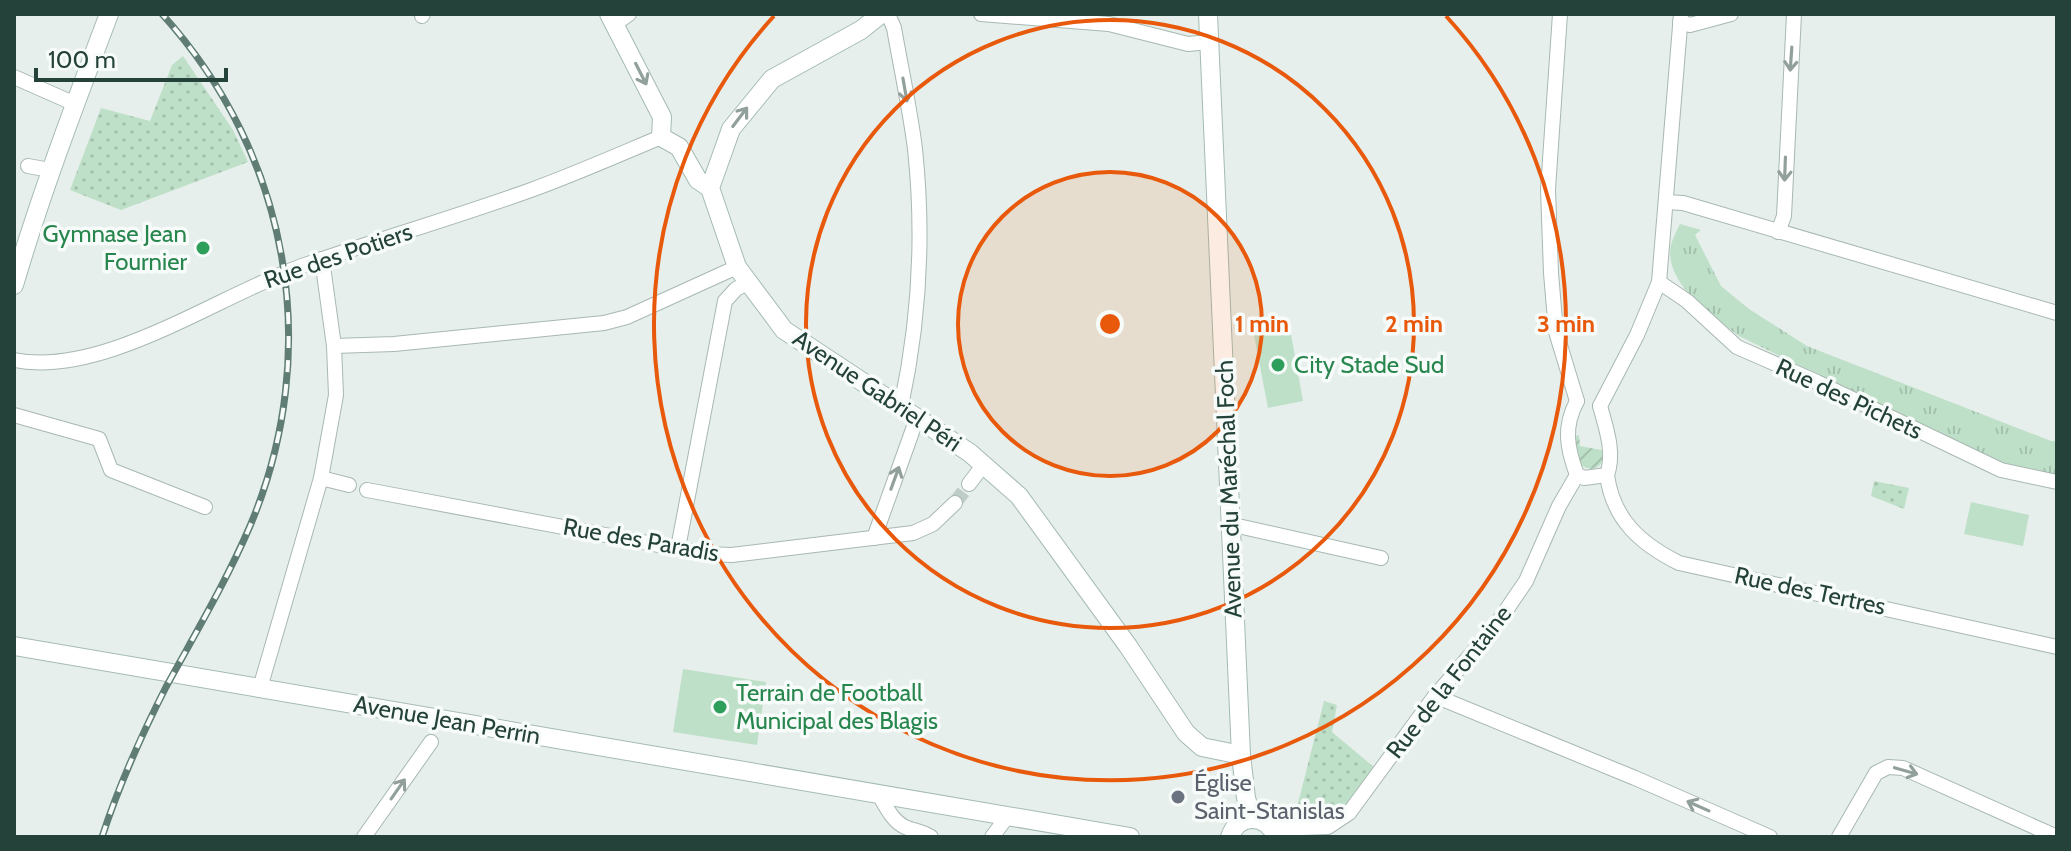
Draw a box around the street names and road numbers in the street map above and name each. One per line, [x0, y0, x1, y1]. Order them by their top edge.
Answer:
street label: Rue des Potiers [260, 217, 416, 294]
street label: Avenue Gabriel Péri [788, 324, 967, 458]
street label: Rue des Pichets [1771, 352, 1927, 445]
street label: Avenue du Maréchal Foch [1210, 359, 1247, 619]
street label: Rue des Paradis [561, 512, 721, 567]
street label: Rue des Tertres [1732, 560, 1888, 621]
street label: Rue de la Fontaine [1380, 599, 1517, 764]
street label: Avenue Jean Perrin [351, 689, 543, 750]

